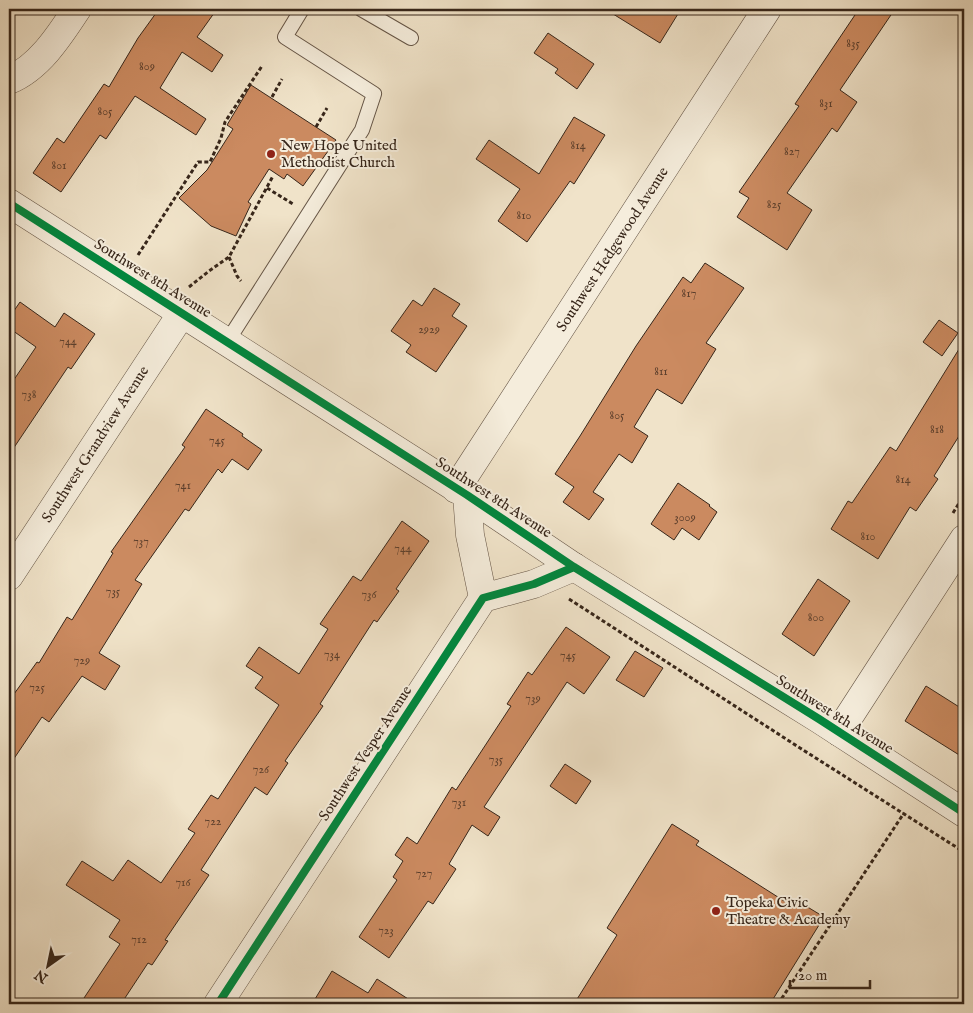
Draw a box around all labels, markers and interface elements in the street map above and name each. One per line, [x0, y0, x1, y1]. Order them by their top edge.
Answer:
house number: 835 [846, 36, 860, 51]
house number: 809 [139, 59, 155, 74]
house number: 831 [819, 96, 833, 111]
house number: 805 [98, 104, 113, 119]
place label: New Hope United Methodist Church [281, 136, 398, 172]
house number: 814 [570, 138, 586, 153]
house number: 827 [784, 144, 800, 159]
marker: New Hope United Methodist Church [265, 148, 277, 160]
house number: 801 [52, 158, 67, 173]
street label: Southwest Hedgewood Avenue [552, 163, 673, 335]
house number: 825 [767, 197, 782, 212]
house number: 810 [516, 208, 532, 223]
street label: Southwest 8th Avenue [91, 235, 215, 322]
house number: 817 [682, 286, 696, 301]
house number: 2929 [418, 322, 440, 337]
house number: 744 [59, 334, 77, 349]
street label: Southwest Grandview Avenue [38, 362, 153, 526]
house number: 811 [654, 364, 668, 379]
house number: 738 [22, 387, 37, 402]
house number: 805 [610, 408, 625, 423]
house number: 818 [930, 422, 944, 437]
house number: 745 [209, 433, 226, 448]
street label: Southwest 8th Avenue [432, 453, 556, 542]
house number: 814 [895, 472, 911, 487]
house number: 741 [175, 478, 191, 493]
house number: 3009 [674, 510, 696, 525]
house number: 810 [860, 529, 876, 544]
house number: 737 [133, 534, 149, 549]
house number: 744 [394, 541, 412, 556]
house number: 735 [106, 584, 121, 599]
house number: 736 [361, 587, 378, 602]
house number: 800 [808, 610, 824, 625]
house number: 734 [324, 647, 340, 662]
house number: 745 [560, 648, 577, 663]
house number: 729 [74, 653, 90, 668]
street label: Southwest 8th Avenue [773, 671, 897, 758]
house number: 725 [29, 680, 45, 695]
street label: Southwest Vesper Avenue [315, 682, 416, 825]
house number: 739 [525, 691, 541, 706]
house number: 735 [489, 752, 504, 767]
house number: 726 [253, 762, 270, 777]
house number: 731 [452, 795, 466, 810]
house number: 722 [205, 814, 222, 829]
house number: 727 [416, 866, 432, 881]
house number: 716 [175, 875, 192, 890]
place label: Topeka Civic Theatre & Academy [726, 893, 851, 929]
marker: Topeka Civic Theatre & Academy [710, 905, 722, 917]
house number: 723 [378, 923, 394, 938]
house number: 712 [131, 932, 147, 947]
north arrow [22, 940, 72, 990]
scale bar [790, 958, 870, 990]
text: N [31, 965, 52, 987]
text: 20 m [798, 966, 828, 985]

